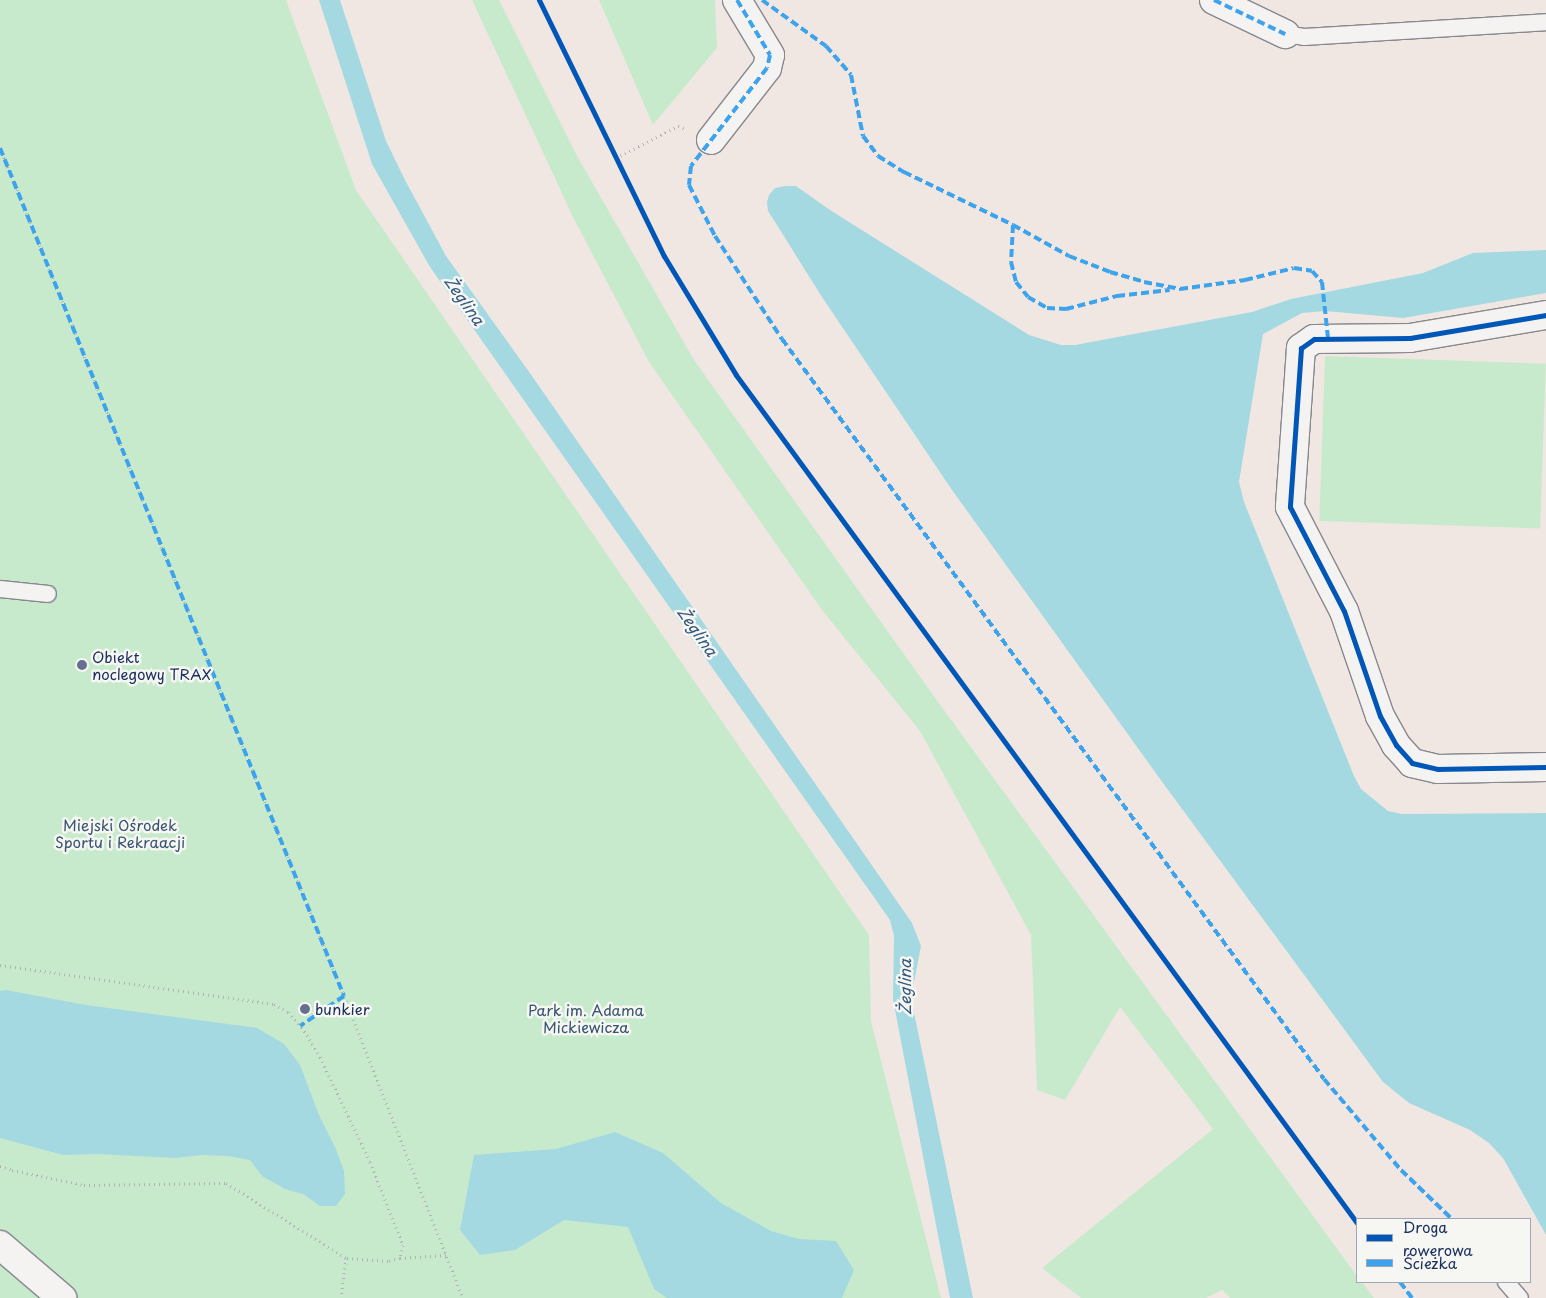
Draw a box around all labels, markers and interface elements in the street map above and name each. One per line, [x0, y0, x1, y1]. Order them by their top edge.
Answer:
water label: Żeglina [441, 272, 489, 328]
water label: Żeglina [674, 603, 722, 659]
place label: Obiekt noclegowy TRAX [92, 647, 212, 682]
marker: Obiekt noclegowy TRAX [76, 659, 88, 671]
park label: Miejski Ośrodek Sportu i Rekraacji [55, 815, 185, 850]
water label: Żeglina [894, 959, 914, 1015]
place label: bunkier [315, 1000, 370, 1018]
park label: Park im. Adama Mickiewicza [527, 1000, 645, 1035]
marker: bunkier [299, 1003, 311, 1015]
text: Droga rowerowa [1403, 1215, 1473, 1261]
legend [1356, 1218, 1531, 1283]
text: Ścieżka [1403, 1251, 1457, 1274]

